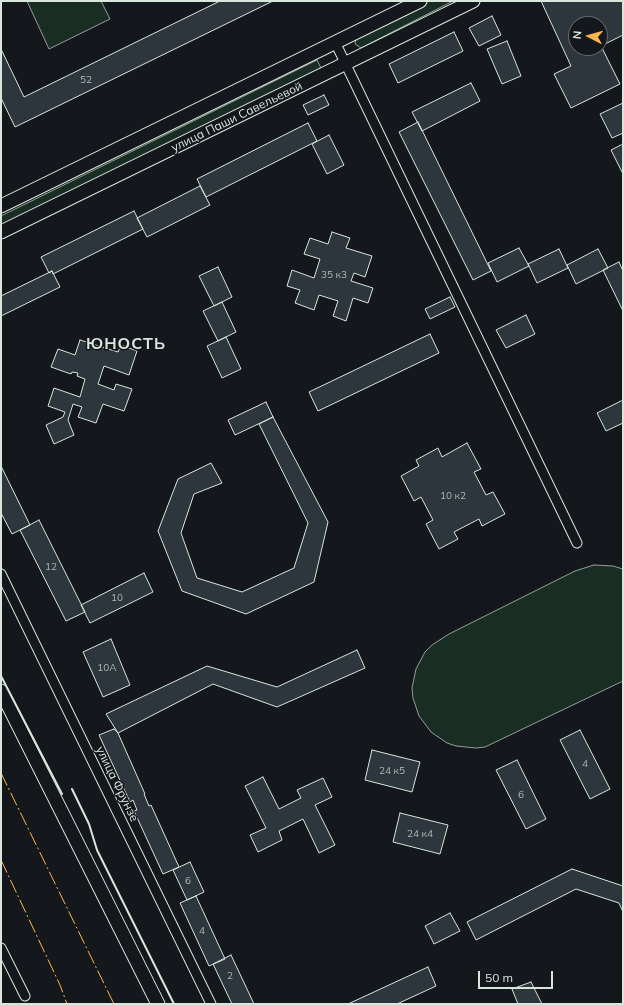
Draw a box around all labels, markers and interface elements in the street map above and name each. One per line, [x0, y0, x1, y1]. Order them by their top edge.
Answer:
north arrow [568, 16, 608, 56]
text: N [570, 30, 584, 40]
house number: 52 [80, 74, 92, 86]
street label: улица Паши Савельевой [169, 79, 305, 155]
house number: 35 к3 [321, 269, 347, 281]
district label: ЮНОСТЬ [86, 334, 166, 354]
house number: 10 к2 [440, 490, 466, 502]
house number: 12 [45, 561, 57, 573]
house number: 10 [111, 592, 123, 604]
house number: 10А [97, 662, 117, 674]
street label: улица Фрунзе [93, 744, 141, 824]
house number: 4 [582, 758, 588, 770]
house number: 24 к5 [379, 765, 405, 777]
house number: 6 [518, 789, 524, 801]
house number: 24 к4 [407, 828, 433, 840]
house number: 6 [185, 875, 191, 887]
house number: 4 [199, 925, 205, 937]
scale bar [480, 963, 555, 989]
house number: 2 [227, 970, 233, 982]
text: 50 m [485, 970, 513, 985]

